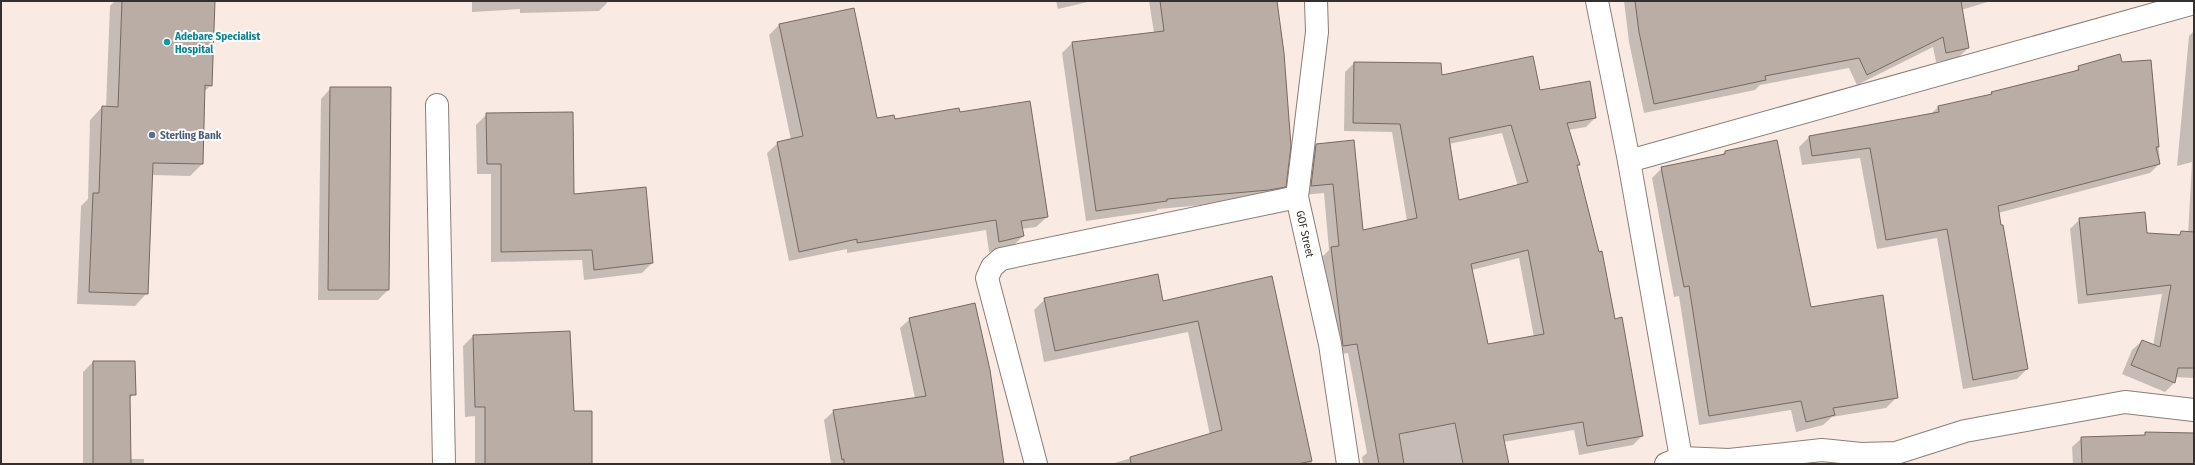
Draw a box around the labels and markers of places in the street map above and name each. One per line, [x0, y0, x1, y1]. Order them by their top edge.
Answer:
place label: Adebare Specialist Hospital [174, 30, 260, 56]
marker: Adebare Specialist Hospital [162, 37, 172, 47]
place label: Sterling Bank [160, 129, 222, 142]
marker: Sterling Bank [147, 130, 157, 140]

